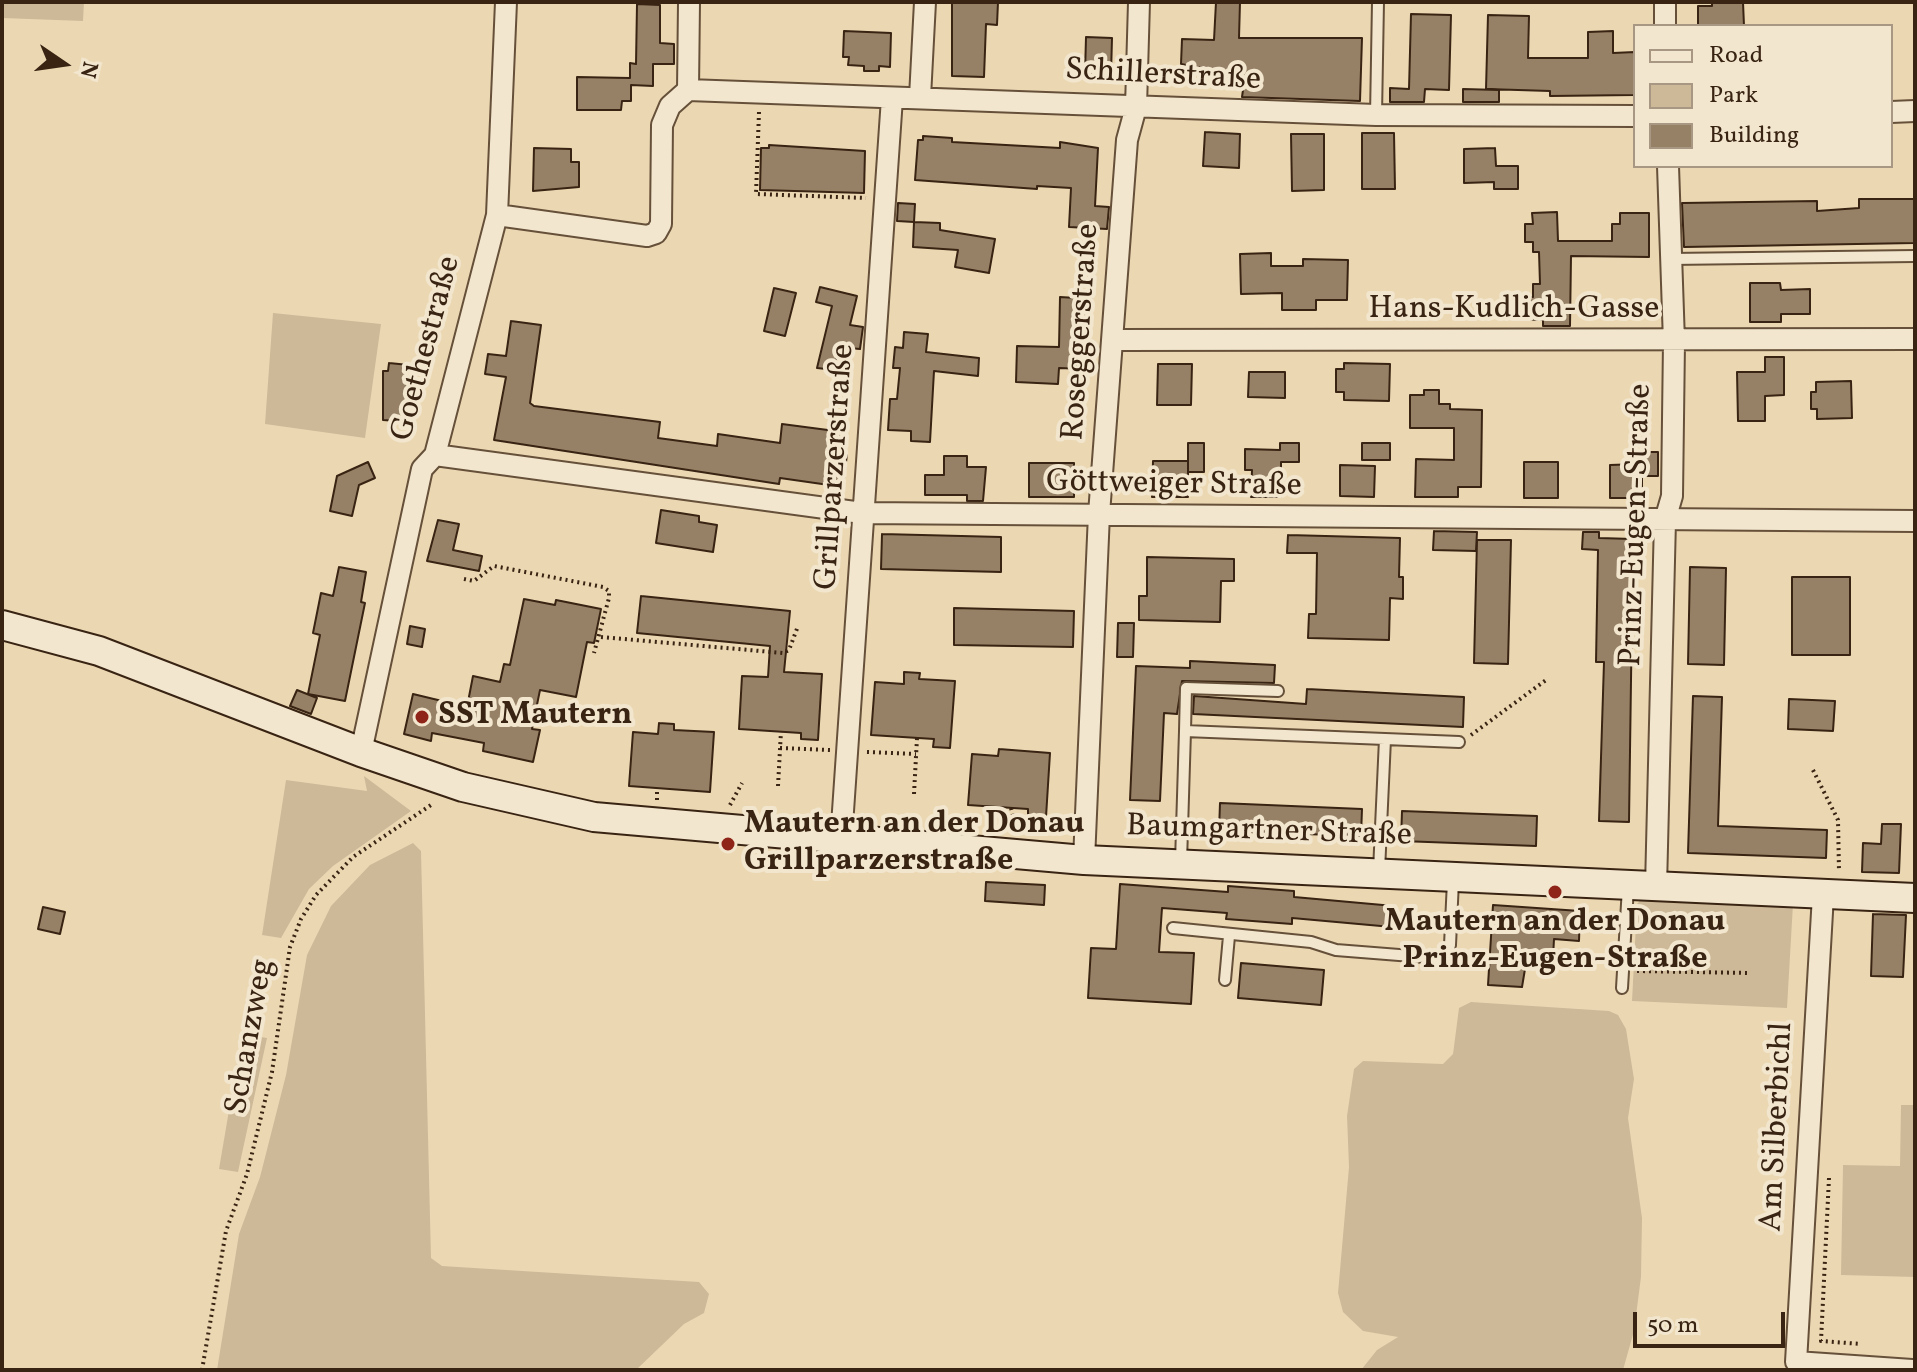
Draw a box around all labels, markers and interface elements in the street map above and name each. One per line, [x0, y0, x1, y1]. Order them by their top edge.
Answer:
north arrow [24, 24, 104, 104]
legend [1633, 24, 1893, 168]
text: Road [1709, 39, 1763, 73]
street label: Schillerstraße [1064, 53, 1262, 101]
text: N [71, 58, 105, 81]
text: Park [1709, 79, 1758, 113]
text: Building [1709, 119, 1799, 153]
street label: Roseggerstraße [1056, 222, 1110, 442]
street label: Goethestraße [385, 252, 471, 446]
street label: Hans-Kudlich-Gasse [1369, 292, 1659, 330]
street label: Grillparzerstraße [809, 343, 865, 591]
street label: Prinz-Eugen-Straße [1614, 383, 1662, 667]
street label: Göttweiger Straße [1046, 465, 1302, 507]
place label: SST Mautern [438, 698, 632, 736]
marker: SST Mautern [413, 708, 431, 726]
place label: Mautern an der Donau Grillparzerstraße [744, 807, 1085, 882]
street label: Baumgartner Straße [1126, 809, 1412, 857]
marker: Mautern an der Donau Grillparzerstraße [719, 835, 737, 853]
marker: Mautern an der Donau Prinz-Eugen-Straße [1546, 883, 1564, 901]
place label: Mautern an der Donau Prinz-Eugen-Straße [1385, 905, 1725, 980]
street label: Schanzweg [219, 956, 285, 1118]
street label: Am Silberbichl [1754, 1021, 1804, 1233]
scale bar [1637, 1296, 1789, 1346]
text: 50 m [1647, 1309, 1699, 1343]

